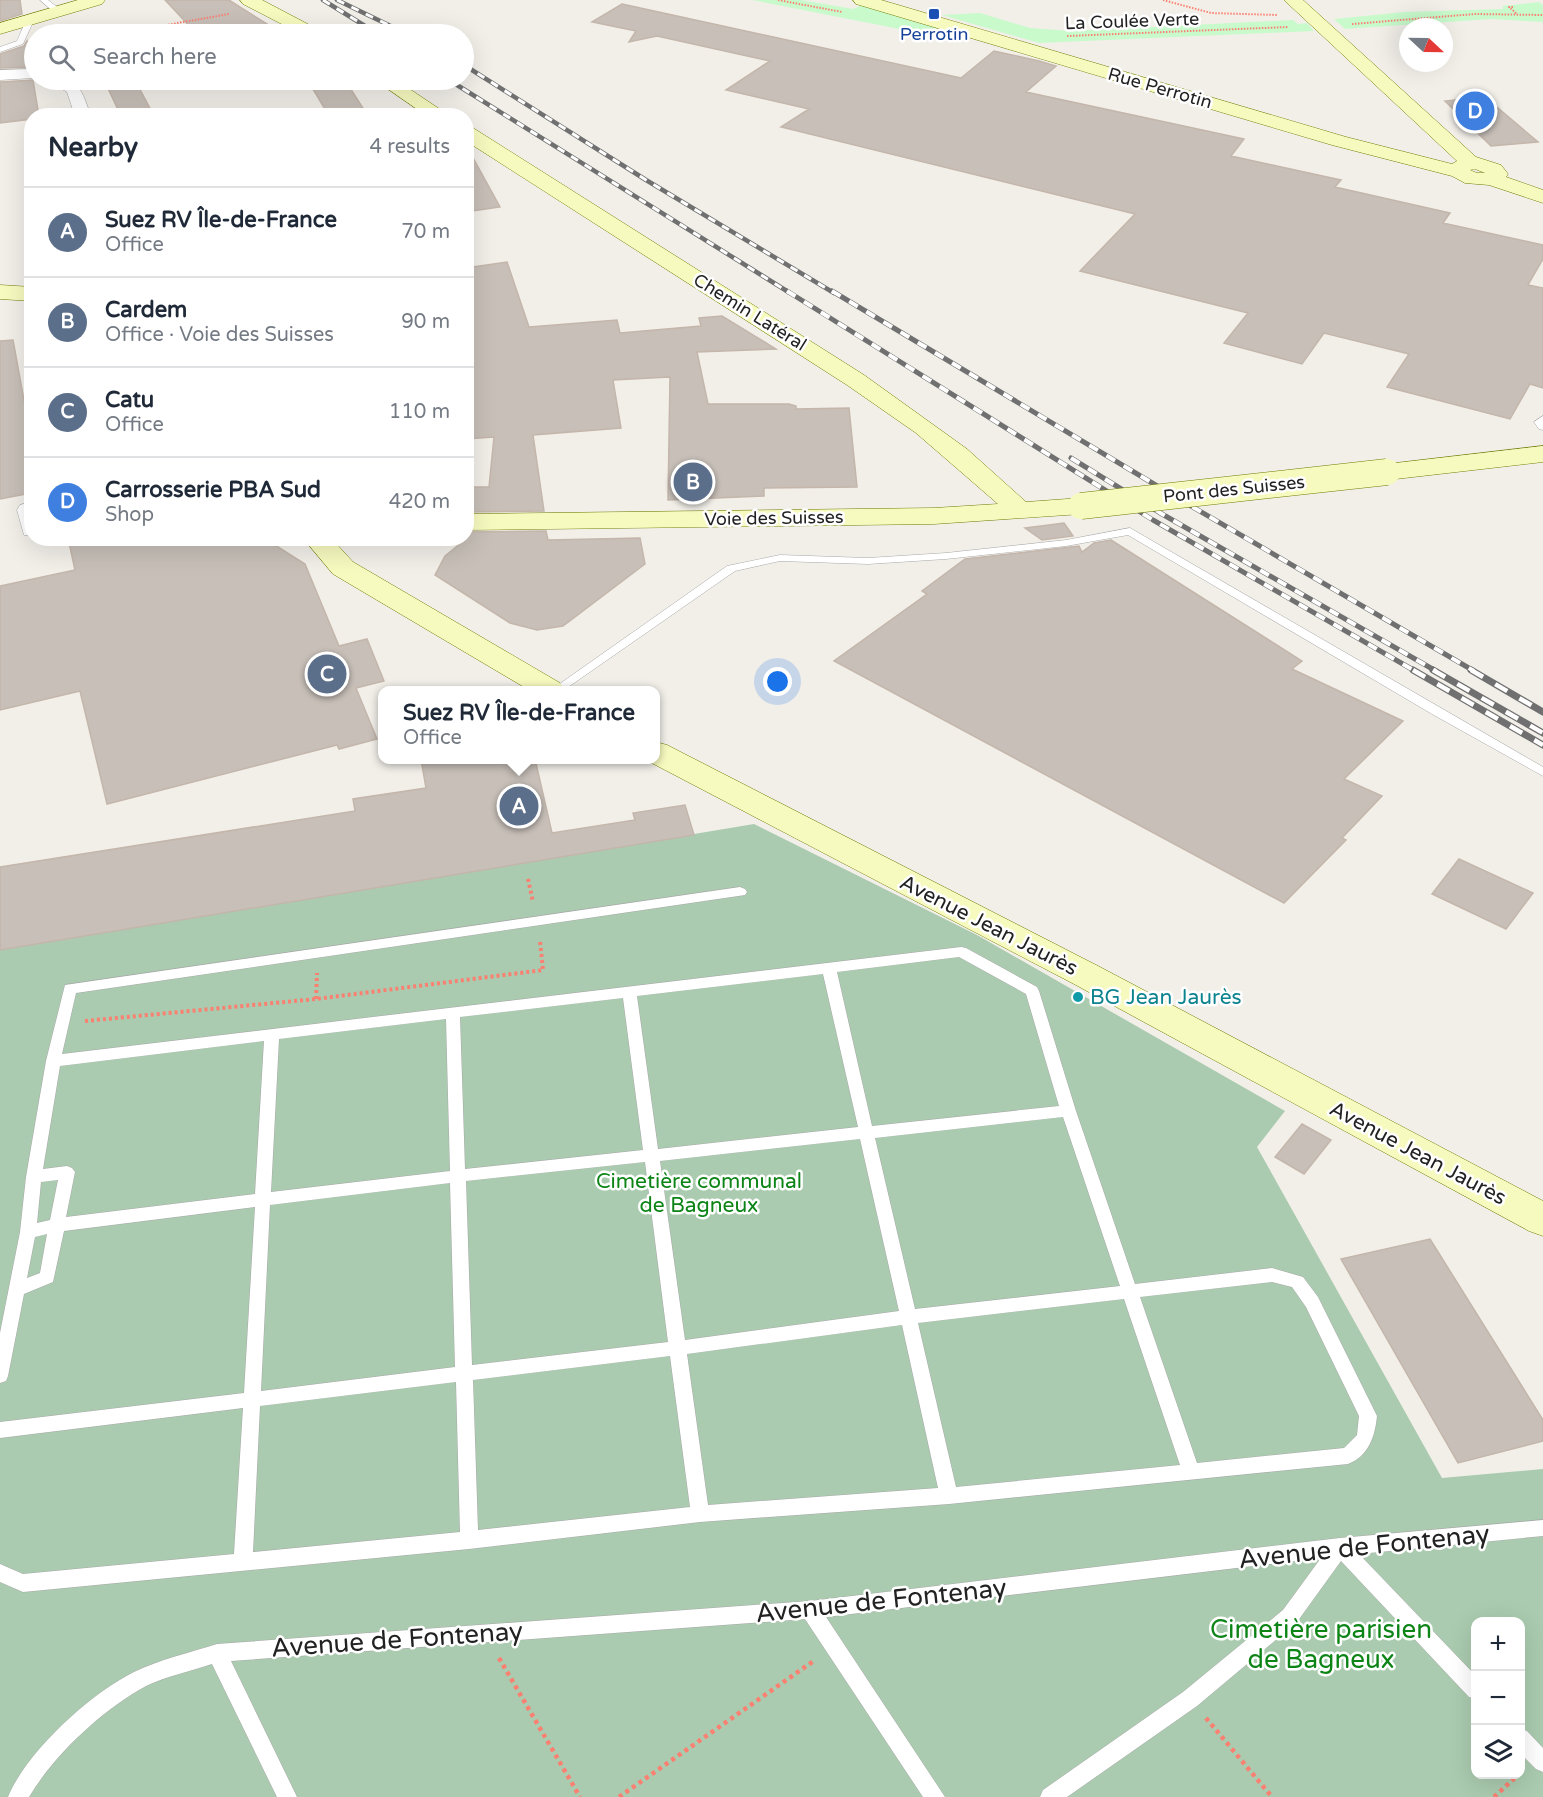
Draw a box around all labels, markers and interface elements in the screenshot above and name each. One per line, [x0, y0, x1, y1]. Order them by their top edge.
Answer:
marker: Perrotin [927, 7, 941, 21]
street label: La Coulée Verte [1064, 8, 1200, 34]
north arrow [1399, 18, 1453, 72]
place label: Perrotin [900, 23, 968, 45]
search box [24, 24, 474, 90]
icon: search [45, 41, 78, 74]
text: Search here [93, 44, 217, 70]
street label: Rue Perrotin [1105, 63, 1215, 113]
pin: D [1456, 88, 1494, 134]
text: Nearby [48, 132, 138, 163]
text: 4 results [370, 135, 450, 159]
text: Suez RV Île-de-France [105, 207, 337, 233]
text: A [60, 220, 75, 244]
text: 70 m [401, 220, 450, 244]
text: Office [105, 233, 164, 257]
street label: Chemin Latéral [689, 268, 811, 356]
text: Cardem [105, 297, 187, 323]
text: B [61, 310, 74, 334]
text: 90 m [401, 310, 450, 334]
text: Office · Voie des Suisses [105, 323, 334, 347]
text: Catu [105, 387, 154, 413]
text: C [61, 400, 74, 424]
text: 110 m [389, 400, 450, 424]
text: Office [105, 413, 164, 437]
pin: B [674, 460, 712, 504]
street label: Pont des Suisses [1162, 471, 1306, 507]
text: Carrosserie PBA Sud [105, 477, 321, 503]
text: D [60, 490, 75, 514]
text: 420 m [389, 490, 450, 514]
text: Shop [105, 503, 154, 527]
street label: Voie des Suisses [704, 506, 844, 530]
pin: C [308, 652, 346, 696]
your location [763, 667, 792, 696]
popup [378, 686, 660, 764]
text: Suez RV Île-de-France [403, 700, 635, 726]
text: Office [403, 726, 462, 750]
pin: A [500, 784, 538, 828]
street label: Avenue Jean Jaurès [896, 870, 1082, 981]
place label: BG Jean Jaurès [1090, 985, 1242, 1010]
marker: BG Jean Jaurès [1071, 990, 1085, 1004]
street label: Avenue Jean Jaurès [1325, 1096, 1510, 1211]
park label: Cimetière communal de Bagneux [596, 1169, 802, 1218]
street label: Avenue de Fontenay [1237, 1518, 1491, 1575]
street label: Avenue de Fontenay [754, 1572, 1008, 1629]
park label: Cimetière parisien de Bagneux [1210, 1614, 1432, 1675]
street label: Avenue de Fontenay [270, 1615, 524, 1664]
map controls [1471, 1617, 1525, 1779]
button: + [1471, 1617, 1525, 1671]
button: − [1471, 1671, 1525, 1725]
button: layers [1471, 1725, 1525, 1779]

